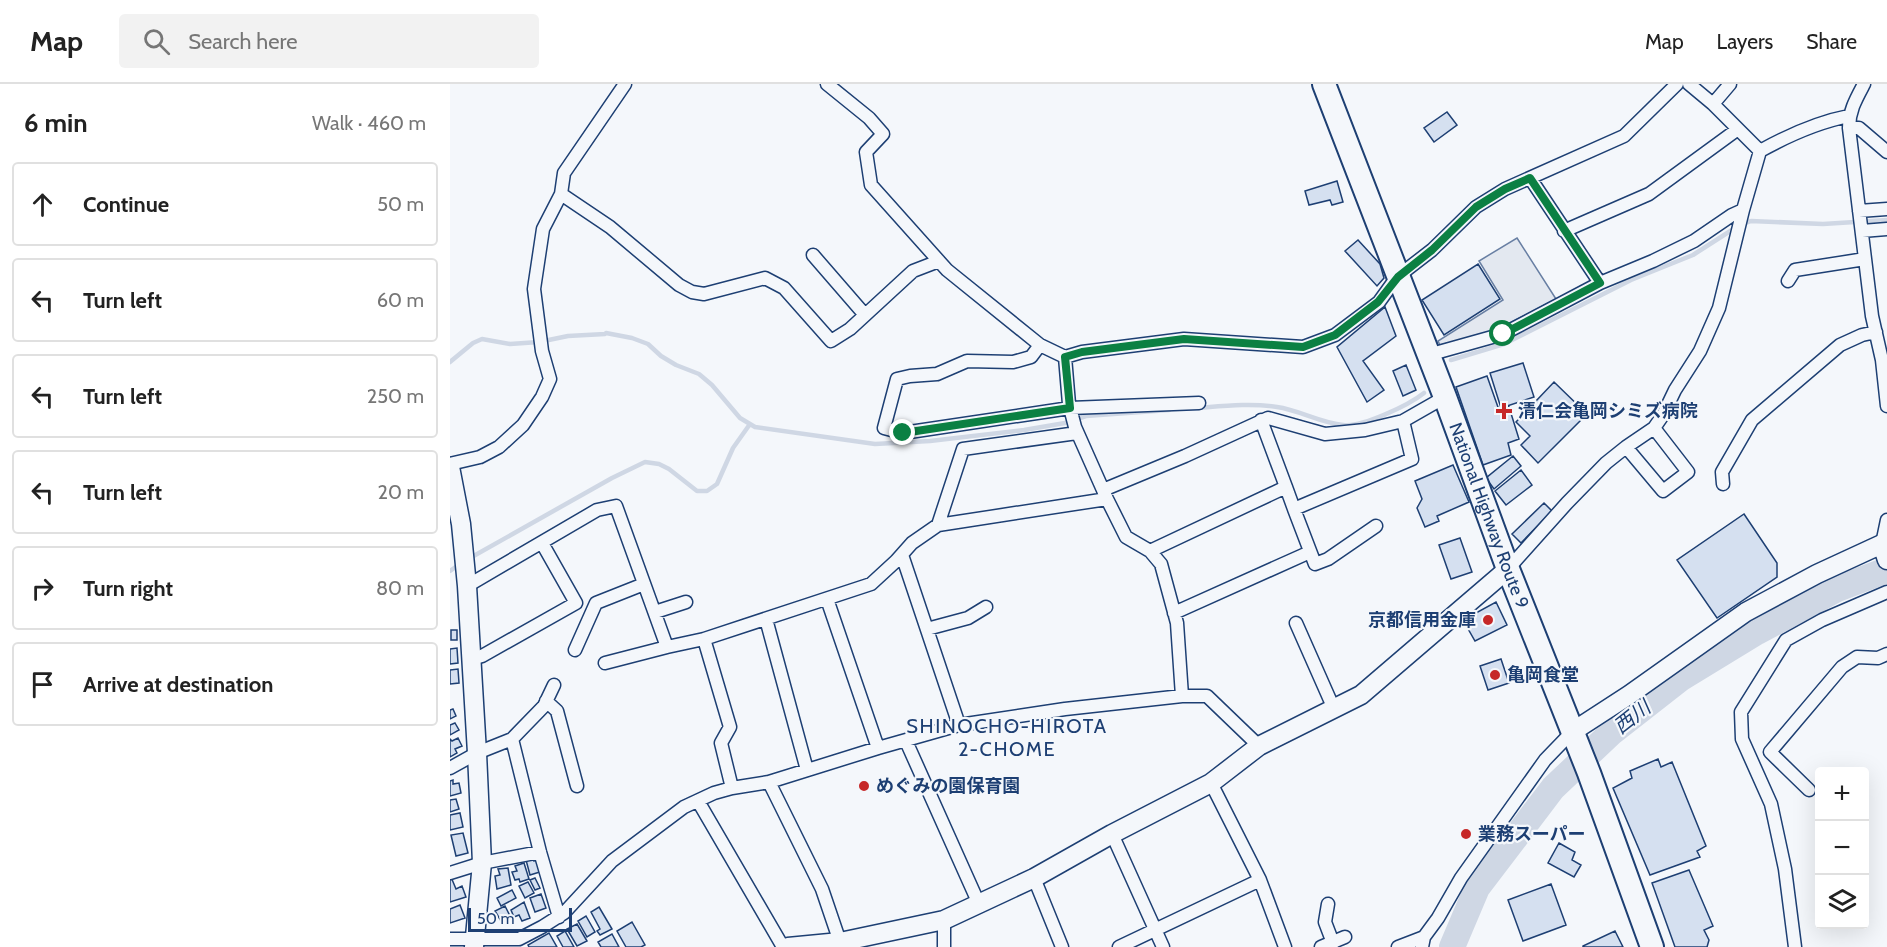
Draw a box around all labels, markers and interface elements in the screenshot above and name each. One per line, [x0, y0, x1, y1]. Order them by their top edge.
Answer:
search box [119, 14, 539, 68]
text: Map [30, 24, 83, 58]
icon: search [140, 25, 173, 58]
text: Search here [188, 28, 297, 55]
text: Map [1645, 29, 1684, 54]
text: Layers [1717, 29, 1773, 54]
text: Share [1806, 29, 1857, 54]
text: 6 min [24, 107, 88, 139]
text: Walk · 460 m [312, 111, 426, 135]
icon: ahead [26, 188, 59, 221]
text: Continue [83, 191, 169, 218]
text: 50 m [377, 192, 424, 216]
icon: left [26, 284, 59, 317]
text: Turn left [83, 287, 162, 314]
text: 60 m [377, 288, 424, 312]
route start [1489, 320, 1515, 346]
icon: left [26, 380, 59, 413]
text: Turn left [83, 383, 162, 410]
text: 250 m [367, 384, 424, 408]
place label: 清仁会亀岡シミズ病院 [1518, 400, 1698, 422]
marker: 清仁会亀岡シミズ病院 [1495, 402, 1513, 420]
route end [889, 419, 915, 445]
street label: National Highway Route 9 [1444, 420, 1534, 612]
icon: left [26, 476, 59, 509]
text: Turn left [83, 479, 162, 506]
text: 20 m [378, 480, 424, 504]
icon: right [26, 572, 59, 605]
text: Turn right [83, 575, 173, 602]
text: 80 m [376, 576, 424, 600]
place label: 京都信用金庫 [1368, 609, 1476, 631]
marker: 京都信用金庫 [1481, 613, 1495, 627]
place label: 亀岡食堂 [1507, 664, 1579, 686]
icon: arrive [26, 668, 59, 701]
marker: 亀岡食堂 [1488, 668, 1502, 682]
text: Arrive at destination [83, 671, 273, 698]
water label: 西川 [1609, 694, 1657, 739]
district label: SHINOCHO-HIROTA 2-CHOME [906, 714, 1108, 761]
map controls [1815, 767, 1869, 929]
button: + [1815, 767, 1869, 821]
place label: めぐみの園保育園 [876, 775, 1021, 797]
marker: めぐみの園保育園 [857, 779, 871, 793]
button: − [1815, 821, 1869, 875]
place label: 業務スーパー [1478, 823, 1586, 845]
marker: 業務スーパー [1459, 827, 1473, 841]
button: layers [1815, 875, 1869, 929]
scale bar [468, 905, 572, 932]
text: 50 m [477, 909, 514, 928]

